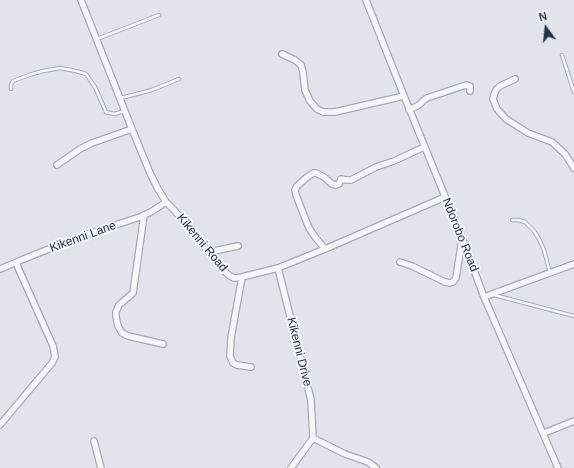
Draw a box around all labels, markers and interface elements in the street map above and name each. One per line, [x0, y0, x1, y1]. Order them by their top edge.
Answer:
north arrow [526, 8, 566, 48]
text: N [537, 10, 548, 23]
street label: Ndorobo Road [439, 196, 481, 274]
street label: Kikenni Road [174, 211, 230, 275]
street label: Kikenni Lane [48, 218, 118, 256]
street label: Kikenni Drive [283, 316, 315, 388]

